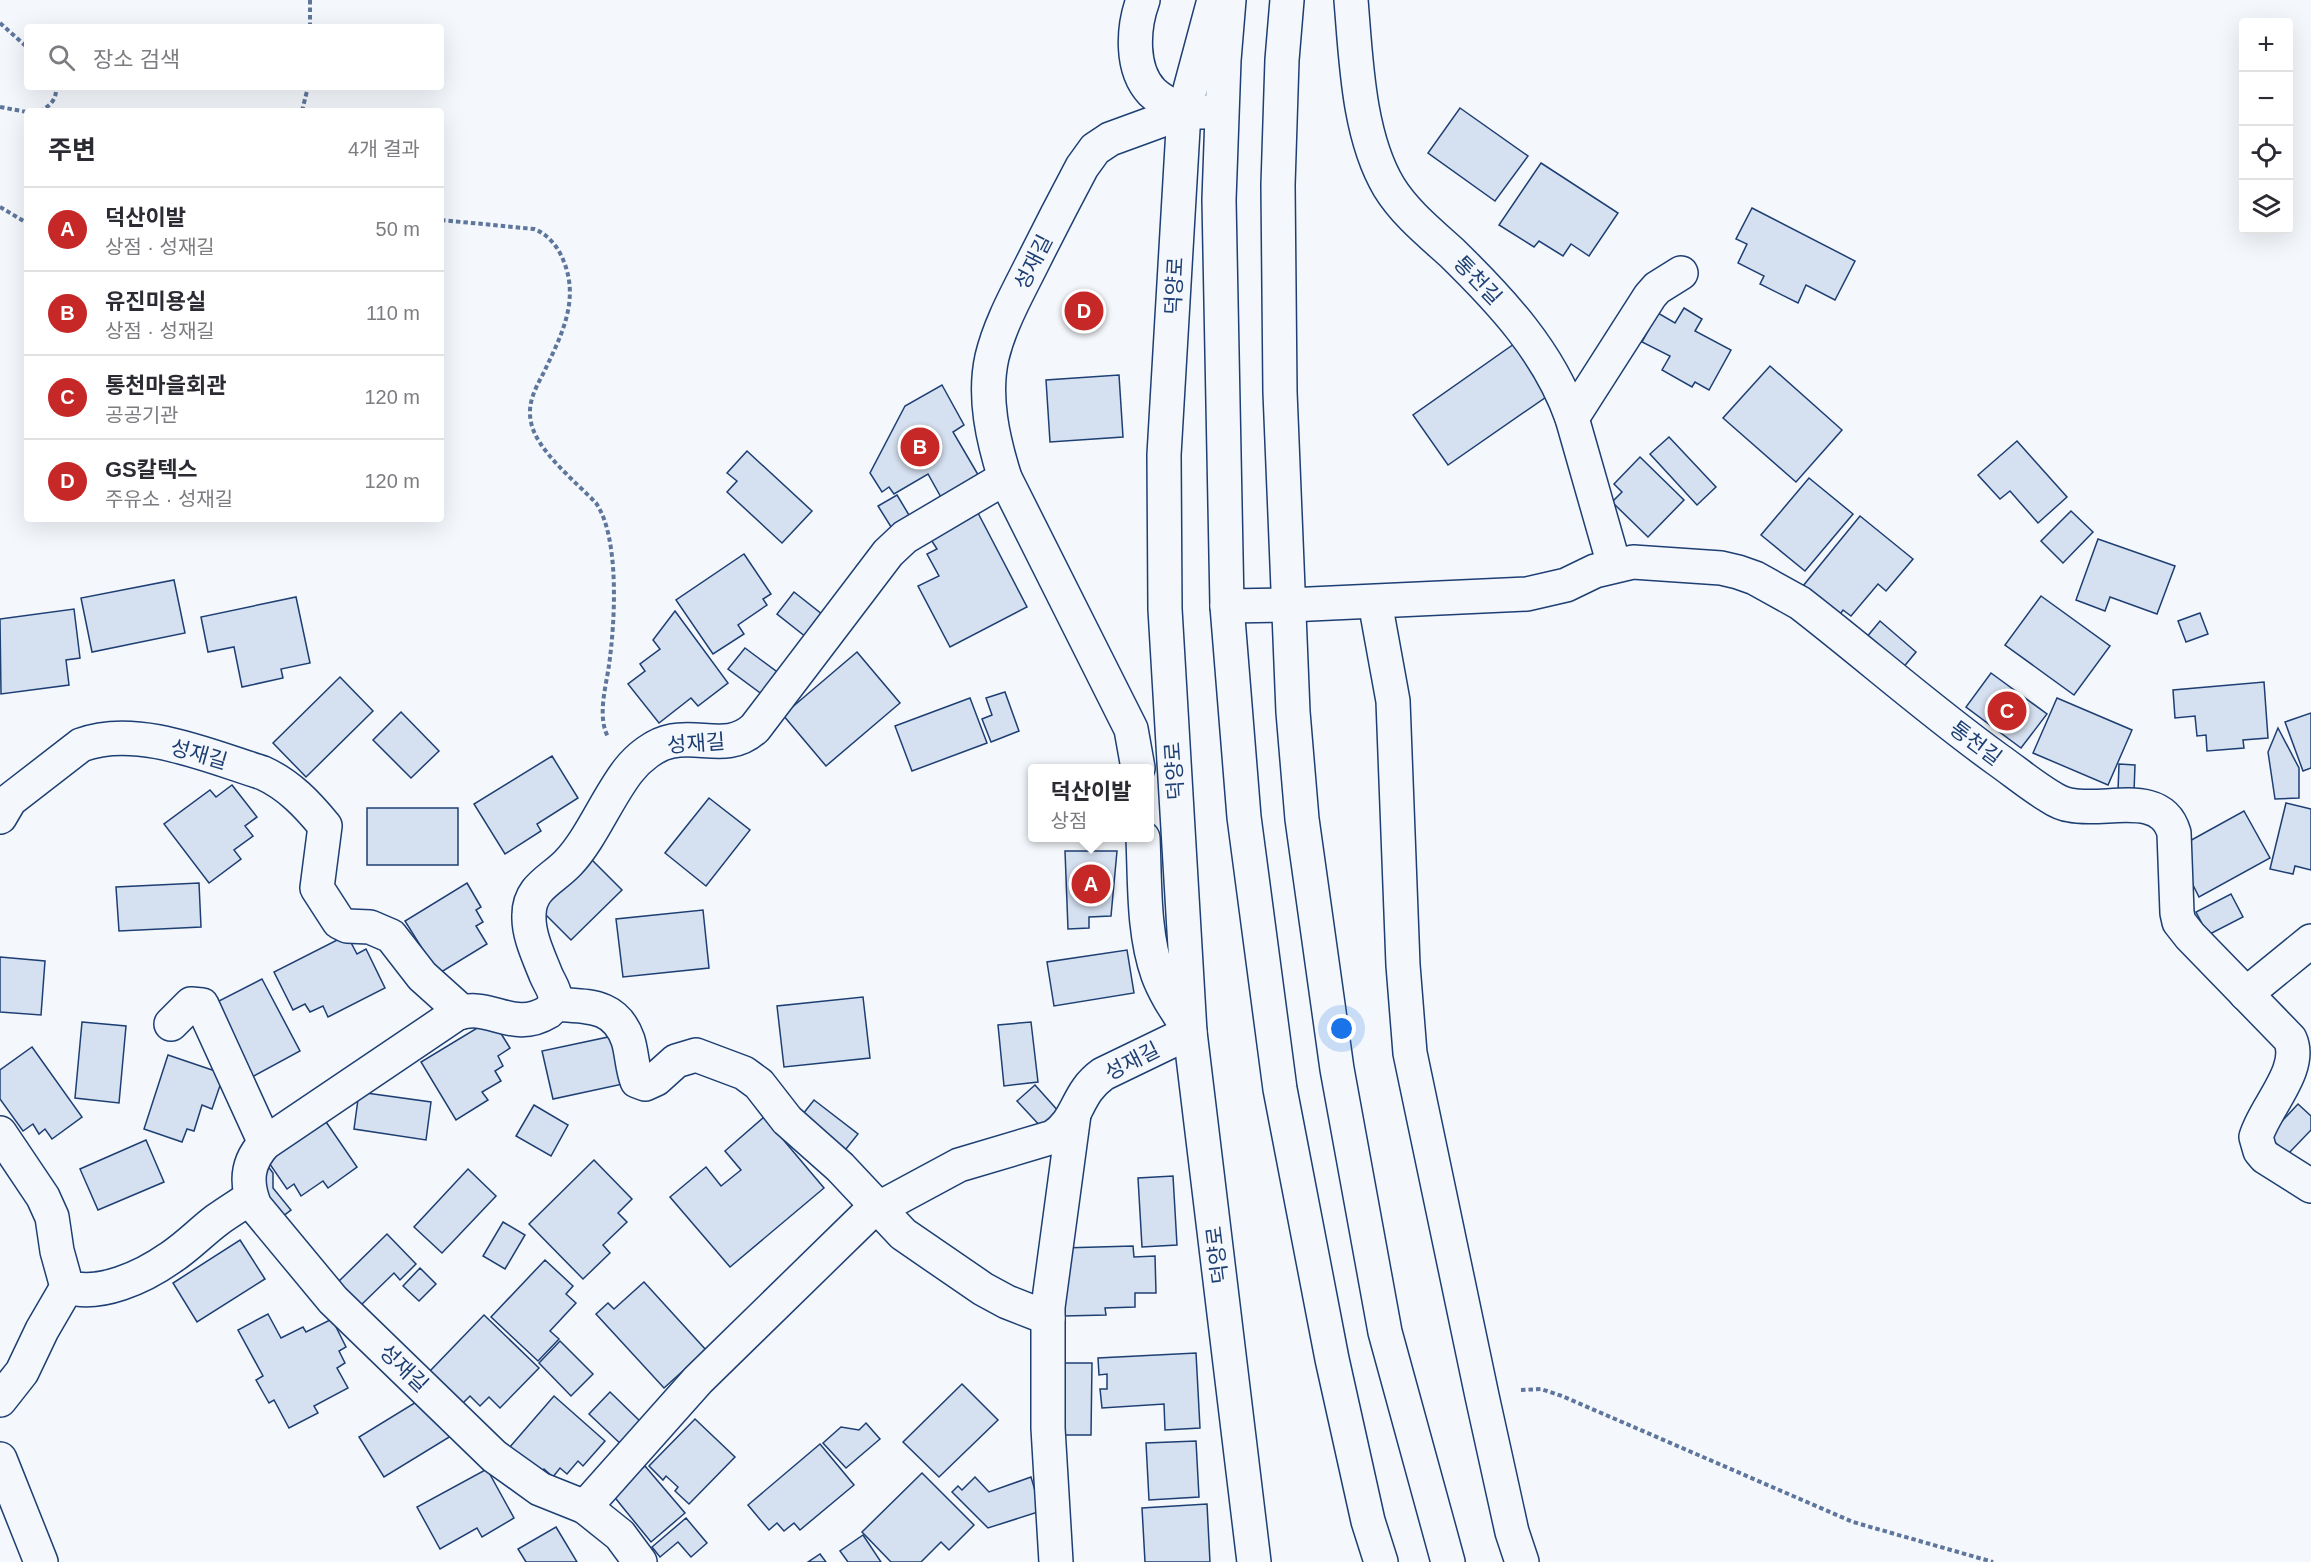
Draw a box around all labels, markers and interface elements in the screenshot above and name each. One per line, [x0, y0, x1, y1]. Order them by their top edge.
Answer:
map controls [2239, 18, 2293, 234]
button: + [2239, 18, 2293, 72]
search box [24, 24, 444, 90]
icon: search [45, 41, 78, 74]
text: 장소 검색 [93, 47, 180, 72]
button: − [2239, 72, 2293, 126]
button: locate [2239, 126, 2293, 180]
text: 주변 [48, 135, 96, 165]
text: 4개 결과 [348, 138, 420, 160]
button: layers [2239, 180, 2293, 234]
text: 덕산이발 [105, 205, 186, 230]
text: A [60, 218, 75, 240]
text: 50 m [376, 218, 420, 240]
street label: 성재길 [1010, 231, 1056, 293]
text: 상점 · 성재길 [105, 236, 215, 258]
street label: 통천길 [1450, 251, 1506, 309]
street label: 덕양로 [1161, 256, 1187, 316]
pin: D [1064, 288, 1104, 334]
text: 유진미용실 [105, 289, 206, 314]
text: B [60, 302, 75, 324]
text: 110 m [366, 302, 420, 324]
text: 상점 · 성재길 [105, 320, 215, 342]
text: 통천마을회관 [105, 373, 226, 398]
text: C [60, 386, 75, 408]
text: 120 m [364, 386, 420, 408]
text: 공공기관 [105, 404, 179, 426]
pin: B [900, 424, 940, 470]
text: GS칼텍스 [105, 457, 198, 482]
text: D [60, 470, 75, 492]
text: 120 m [364, 470, 420, 492]
text: 주유소 · 성재길 [105, 488, 233, 510]
pin: C [1988, 688, 2026, 734]
street label: 통천길 [1946, 716, 2006, 770]
street label: 성재길 [666, 730, 726, 756]
street label: 성재길 [168, 735, 230, 773]
street label: 덕양로 [1161, 741, 1187, 801]
popup [1028, 764, 1154, 842]
text: 덕산이발 [1051, 779, 1131, 804]
text: 상점 [1051, 810, 1087, 832]
pin: A [1072, 862, 1110, 906]
your location [1327, 1014, 1356, 1043]
street label: 성재길 [1101, 1038, 1163, 1084]
street label: 덕양로 [1202, 1225, 1232, 1285]
street label: 성재길 [375, 1340, 433, 1396]

